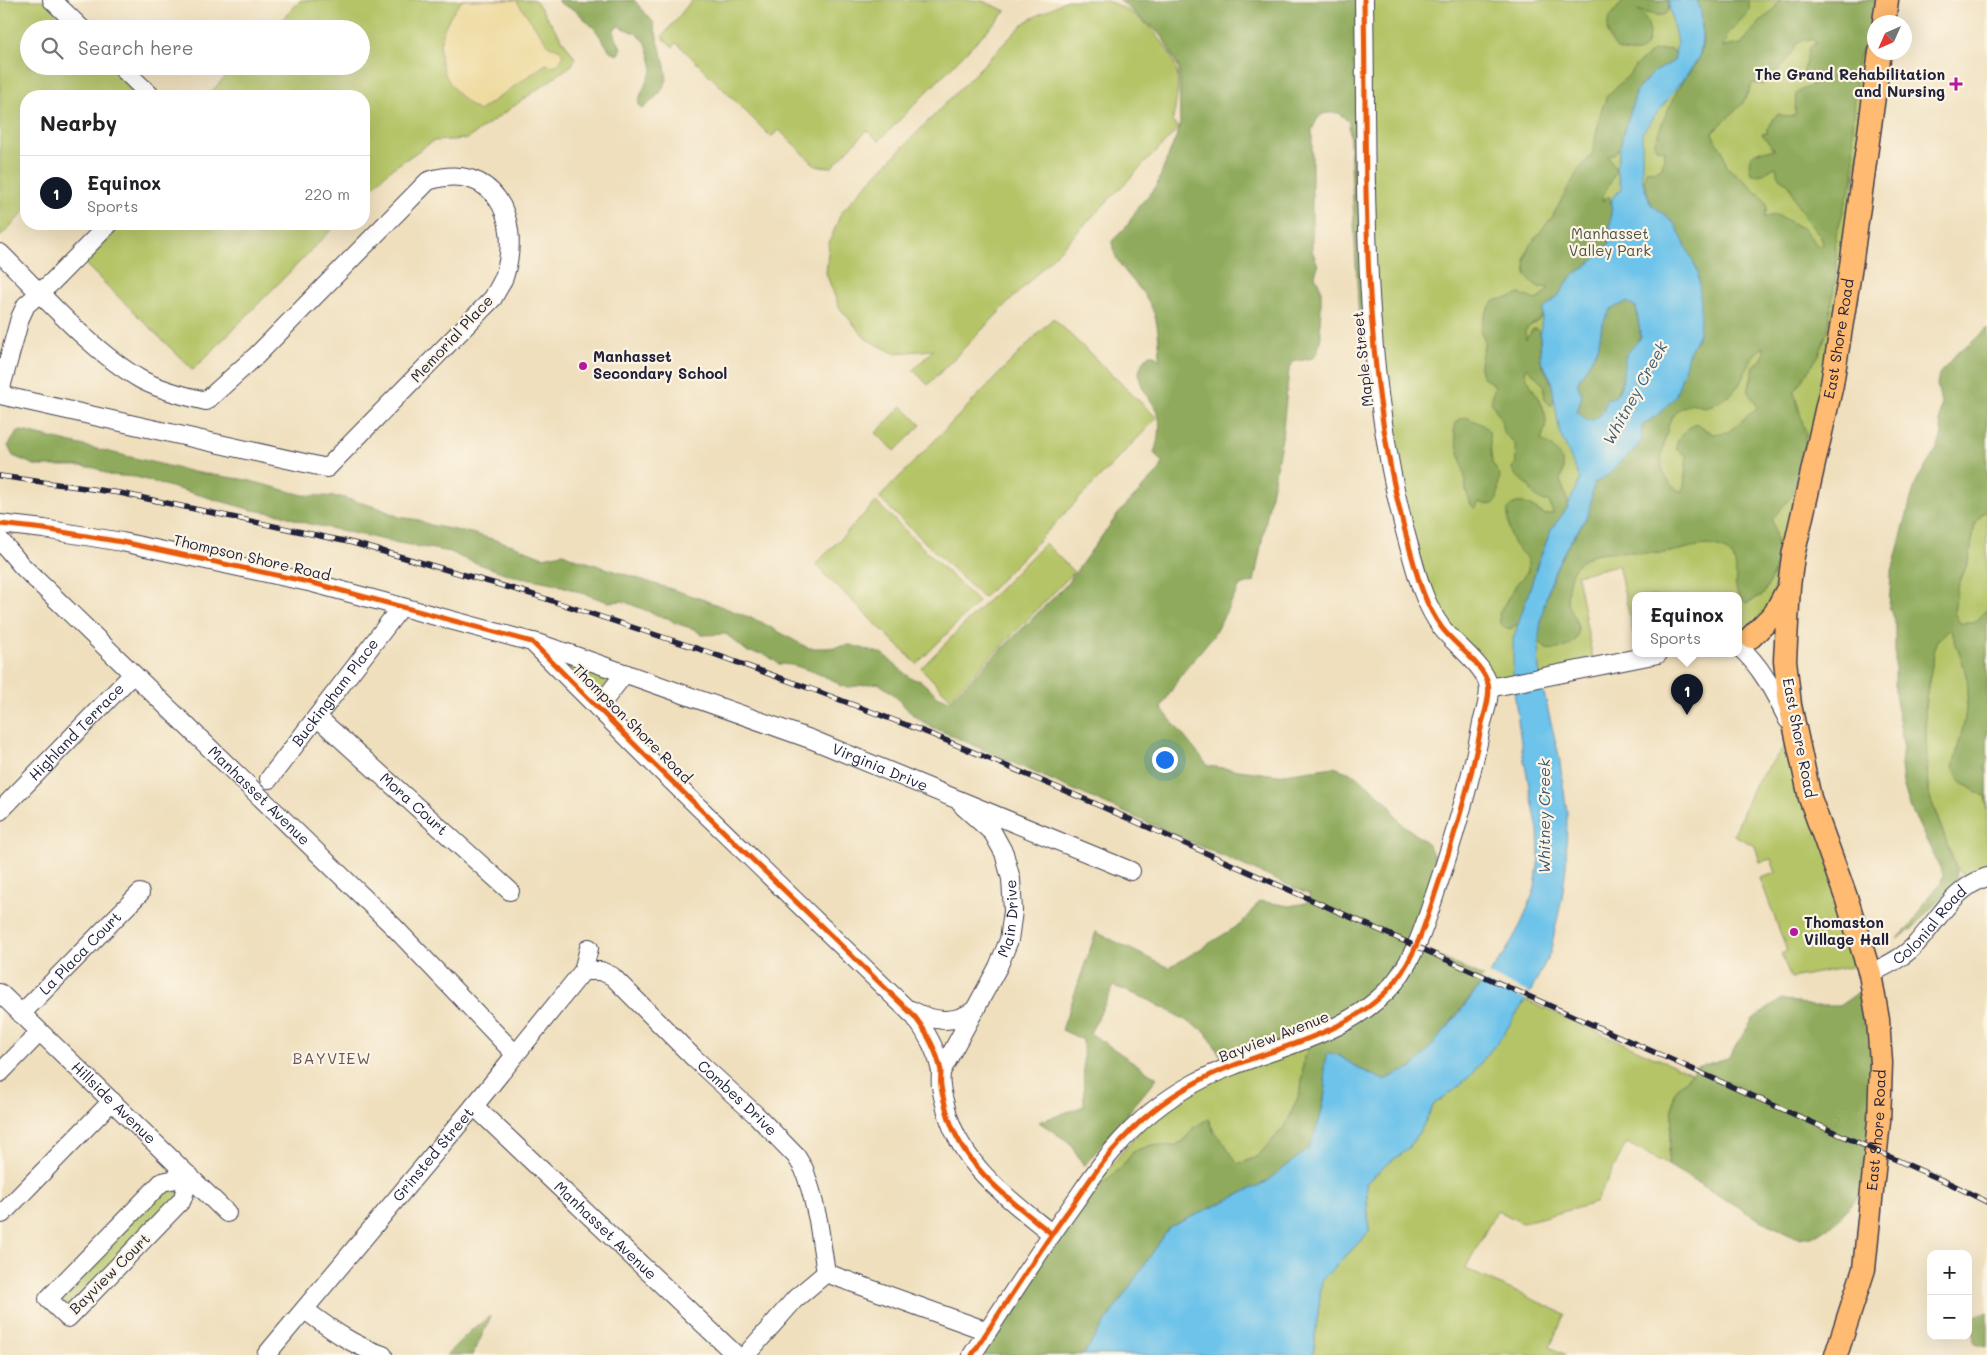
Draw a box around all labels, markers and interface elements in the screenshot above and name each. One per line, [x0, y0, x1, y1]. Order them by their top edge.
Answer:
north arrow [1867, 15, 1912, 60]
search box [20, 20, 370, 75]
icon: search [38, 34, 66, 62]
text: Search here [78, 35, 194, 60]
place label: The Grand Rehabilitation and Nursing [1755, 64, 1945, 101]
marker: The Grand Rehabilitation and Nursing [1949, 77, 1963, 91]
text: Nearby [40, 109, 117, 136]
text: Equinox [87, 170, 161, 195]
text: 1 [52, 183, 60, 204]
text: 220 m [304, 183, 350, 204]
text: Sports [87, 195, 138, 216]
park label: Manhasset Valley Park [1569, 223, 1651, 260]
street label: East Shore Road [1818, 277, 1858, 401]
street label: Memorial Place [406, 290, 497, 386]
street label: Maple Street [1347, 310, 1377, 408]
water label: Whitney Creek [1597, 337, 1672, 448]
place label: Manhasset Secondary School [593, 346, 727, 383]
marker: Manhasset Secondary School [577, 360, 589, 372]
street label: Thompson Shore Road [172, 529, 333, 585]
popup [1632, 592, 1742, 657]
text: Equinox [1650, 602, 1724, 627]
text: Sports [1650, 627, 1701, 648]
street label: Buckingham Place [287, 634, 382, 750]
street label: Thompson Shore Road [569, 659, 697, 787]
pin: 1 [1671, 674, 1703, 715]
street label: East Shore Road [1779, 676, 1821, 799]
street label: Highland Terrace [24, 678, 128, 784]
street label: Virginia Drive [829, 738, 931, 795]
street label: Manhasset Avenue [204, 741, 315, 849]
your location [1152, 747, 1178, 773]
water label: Whitney Creek [1533, 758, 1554, 874]
street label: Mora Court [376, 768, 452, 839]
street label: Main Drive [992, 879, 1022, 960]
street label: Colonial Road [1889, 881, 1970, 969]
street label: La Placa Court [34, 907, 125, 999]
place label: Thomaston Village Hall [1804, 912, 1889, 949]
marker: Thomaston Village Hall [1788, 926, 1800, 938]
street label: Bayview Avenue [1216, 1006, 1332, 1066]
district label: BAYVIEW [292, 1047, 372, 1068]
street label: Combes Drive [694, 1055, 782, 1140]
street label: Hillside Avenue [68, 1057, 161, 1148]
street label: East Shore Road [1861, 1069, 1890, 1192]
street label: Grinsted Street [387, 1103, 478, 1205]
street label: Manhasset Avenue [550, 1176, 662, 1284]
street label: Bayview Court [65, 1229, 154, 1318]
map controls [1927, 1250, 1972, 1340]
button: + [1927, 1250, 1972, 1295]
button: − [1927, 1295, 1972, 1340]

